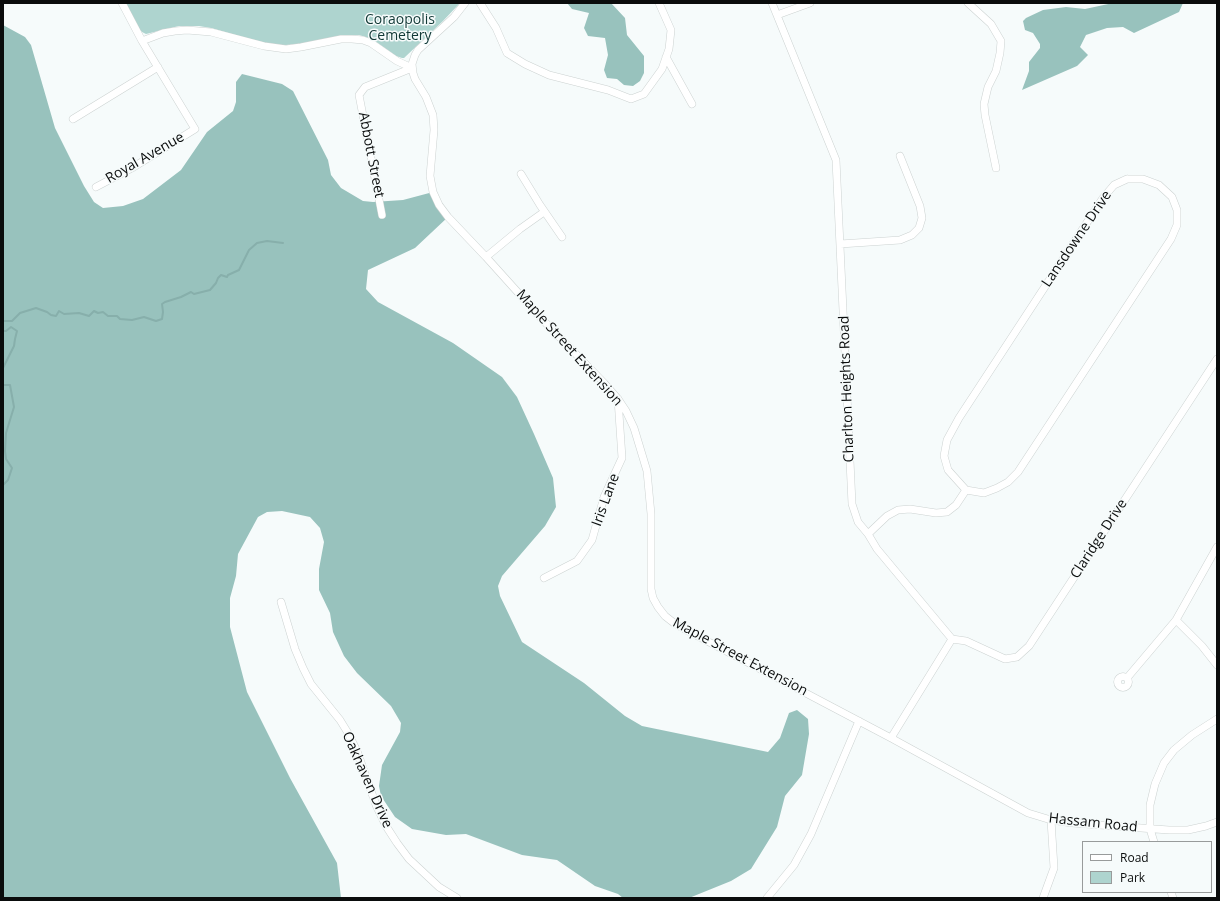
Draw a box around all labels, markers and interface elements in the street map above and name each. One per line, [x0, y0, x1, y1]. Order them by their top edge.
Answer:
park label: Coraopolis Cemetery [365, 12, 435, 44]
street label: Abbott Street [354, 111, 388, 199]
street label: Royal Avenue [103, 129, 187, 187]
street label: Lansdowne Drive [1039, 188, 1115, 290]
street label: Maple Street Extension [512, 286, 626, 410]
street label: Charlton Heights Road [836, 315, 858, 463]
street label: Iris Lane [589, 471, 623, 529]
street label: Claridge Drive [1067, 496, 1131, 582]
street label: Maple Street Extension [670, 614, 810, 700]
street label: Oakhaven Drive [338, 729, 396, 831]
street label: Hassam Road [1048, 810, 1138, 836]
legend [1082, 841, 1212, 893]
text: Road [1120, 849, 1149, 866]
text: Park [1120, 869, 1145, 886]

